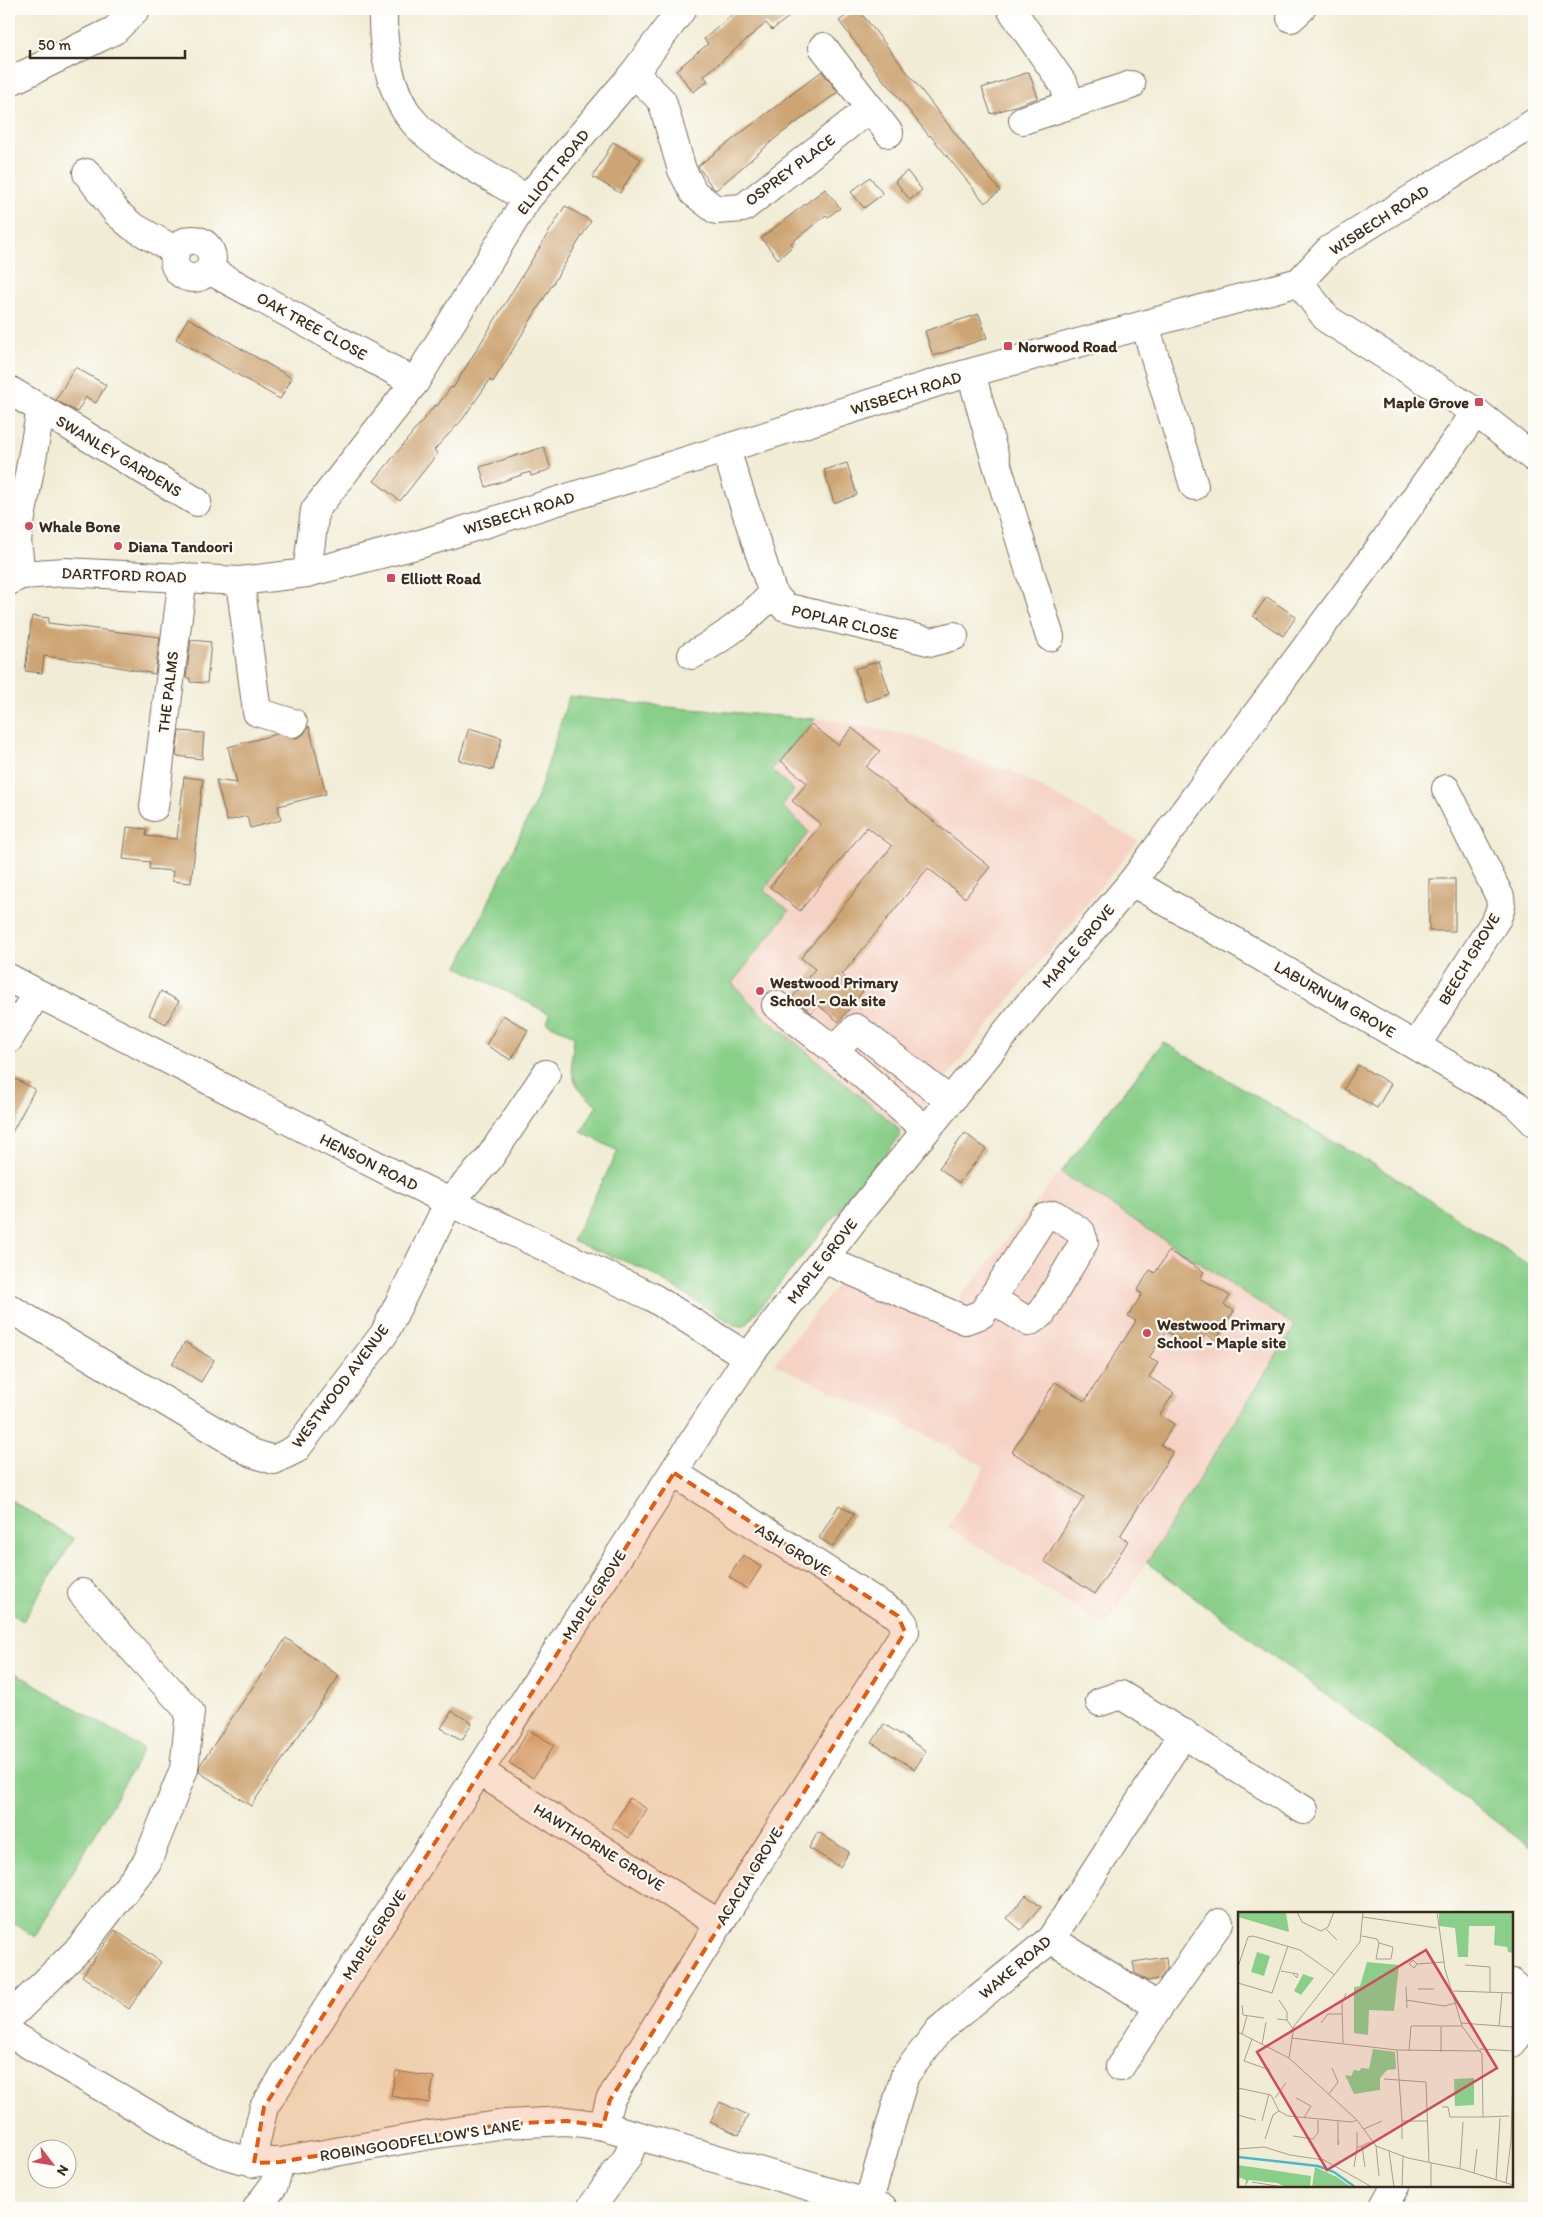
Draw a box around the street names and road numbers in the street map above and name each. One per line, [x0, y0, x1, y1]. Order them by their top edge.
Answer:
street label: ELLIOTT ROAD [513, 125, 593, 219]
street label: OSPREY PLACE [741, 130, 839, 210]
street label: WISBECH ROAD [1325, 180, 1433, 259]
street label: OAK TREE CLOSE [253, 288, 371, 364]
street label: WISBECH ROAD [848, 367, 964, 419]
street label: SWANLEY GARDENS [53, 411, 185, 501]
street label: WISBECH ROAD [461, 487, 577, 539]
street label: DARTFORD ROAD [61, 563, 187, 587]
street label: POPLAR CLOSE [790, 600, 901, 644]
street label: THE PALMS [154, 650, 182, 734]
street label: MAPLE GROVE [1037, 900, 1119, 992]
street label: BEECH GROVE [1434, 909, 1504, 1008]
street label: LABURNUM GROVE [1271, 956, 1399, 1042]
street label: HENSON ROAD [317, 1129, 421, 1195]
street label: MAPLE GROVE [783, 1214, 861, 1308]
street label: WESTWOOD AVENUE [287, 1320, 393, 1452]
street label: ASH GROVE [752, 1520, 834, 1581]
street label: MAPLE GROVE [558, 1546, 630, 1644]
street label: HAWTHORNE GROVE [530, 1799, 668, 1895]
street label: ACACIA GROVE [711, 1824, 787, 1928]
street label: MAPLE GROVE [338, 1886, 410, 1984]
street label: WAKE ROAD [975, 1931, 1055, 2003]
street label: ROBINGOODFELLOW'S LANE [318, 2115, 522, 2165]

